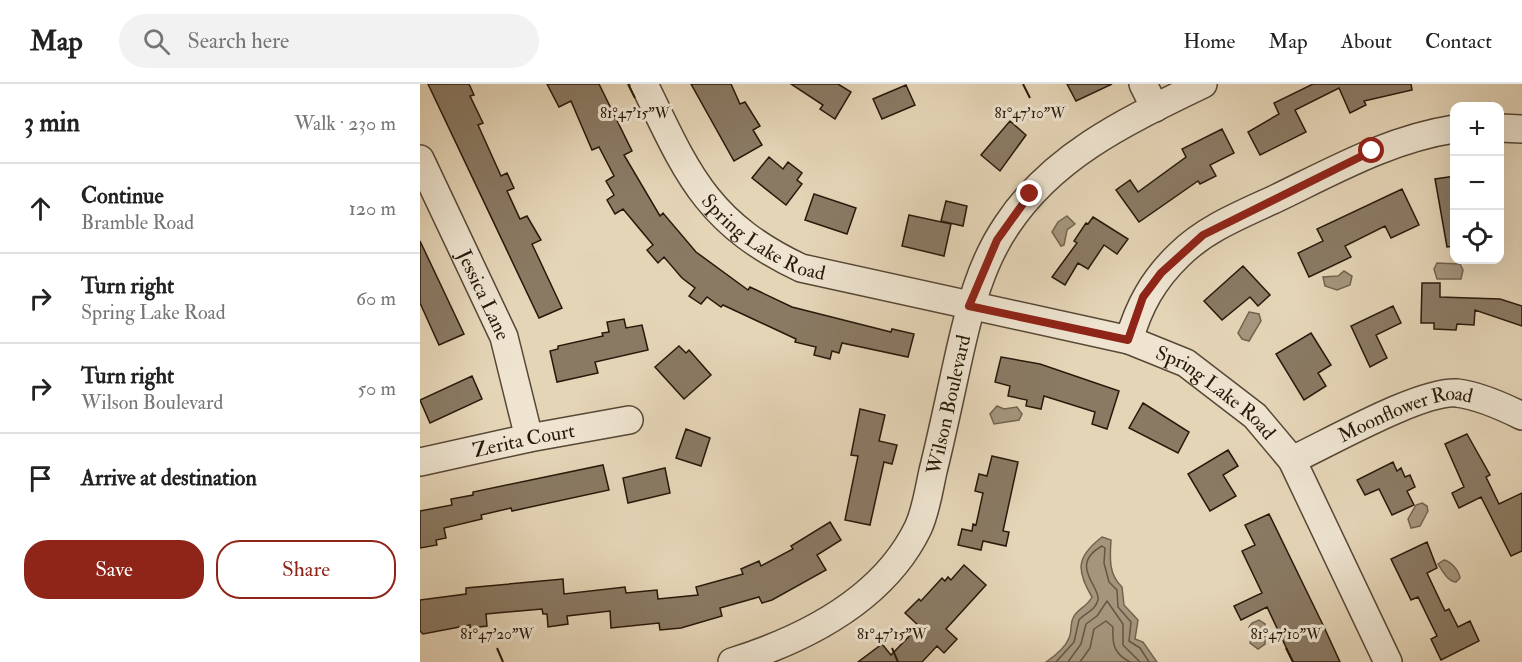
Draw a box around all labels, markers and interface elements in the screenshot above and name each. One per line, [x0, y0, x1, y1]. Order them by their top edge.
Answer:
search box [119, 14, 539, 68]
text: Map [30, 24, 83, 59]
icon: search [140, 25, 173, 58]
text: Search here [188, 27, 289, 55]
text: Home [1183, 28, 1235, 55]
text: Map [1268, 28, 1308, 55]
text: About [1341, 28, 1392, 55]
text: Contact [1425, 28, 1492, 55]
map controls [1450, 102, 1504, 264]
button: + [1450, 102, 1504, 156]
text: 81°47'15"W [600, 104, 671, 123]
text: 81°47'10"W [995, 104, 1066, 123]
text: 3 min [24, 107, 80, 139]
text: Walk · 230 m [294, 111, 396, 136]
route start [1358, 137, 1384, 163]
button: − [1450, 156, 1504, 210]
route end [1016, 180, 1042, 206]
text: Continue [81, 182, 164, 210]
street label: Spring Lake Road [696, 188, 828, 286]
icon: ahead [24, 192, 57, 225]
text: 120 m [349, 196, 396, 221]
text: Bramble Road [81, 210, 194, 235]
button: locate [1450, 210, 1504, 264]
street label: Jessica Lane [452, 245, 516, 344]
text: Turn right [81, 272, 174, 300]
icon: right [24, 282, 57, 315]
text: 60 m [356, 286, 396, 311]
text: Spring Lake Road [81, 300, 226, 325]
street label: Wilson Boulevard [920, 332, 976, 478]
street label: Spring Lake Road [1152, 340, 1282, 444]
text: Turn right [81, 362, 174, 390]
icon: right [24, 372, 57, 405]
text: 50 m [357, 376, 396, 401]
street label: Moonflower Road [1333, 380, 1476, 448]
text: Wilson Boulevard [81, 390, 223, 415]
street label: Zerita Court [470, 417, 577, 463]
icon: arrive [24, 462, 57, 495]
text: Arrive at destination [81, 464, 257, 492]
button: Save [24, 540, 204, 599]
button: Share [216, 540, 396, 599]
text: 81°47'20"W [460, 625, 534, 644]
text: 81°47'15"W [857, 625, 928, 644]
text: 81°47'10"W [1251, 625, 1322, 644]

